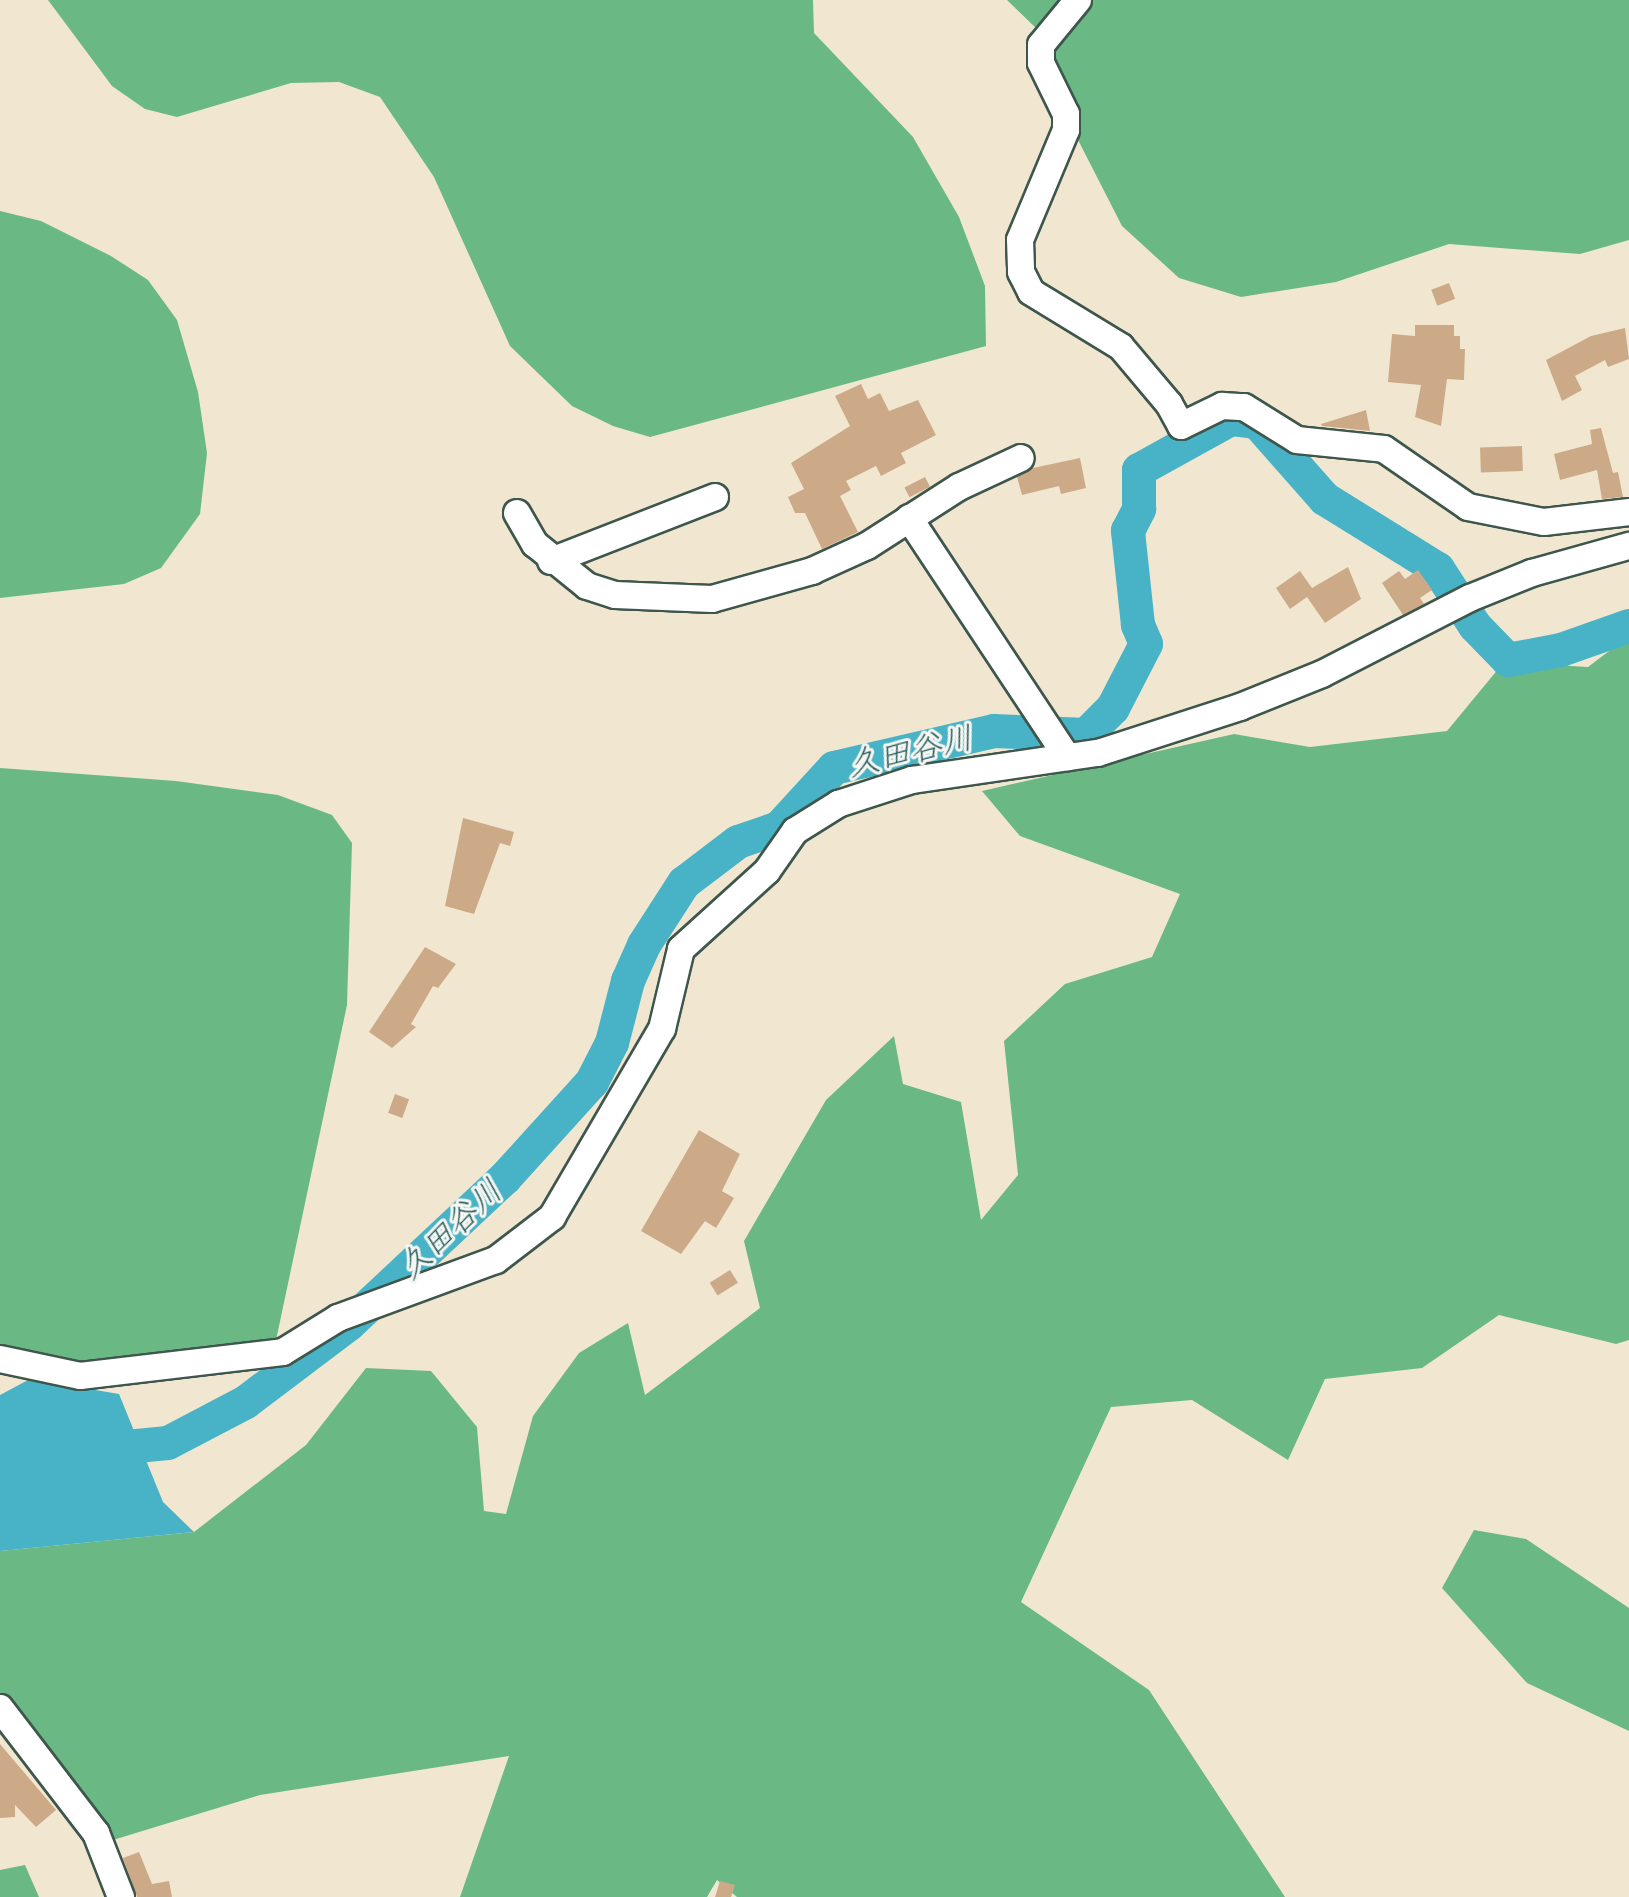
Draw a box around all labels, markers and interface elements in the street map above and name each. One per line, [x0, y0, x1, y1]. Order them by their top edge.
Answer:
water label: 久田谷川 [843, 718, 977, 784]
water label: 久田谷川 [390, 1171, 510, 1287]

